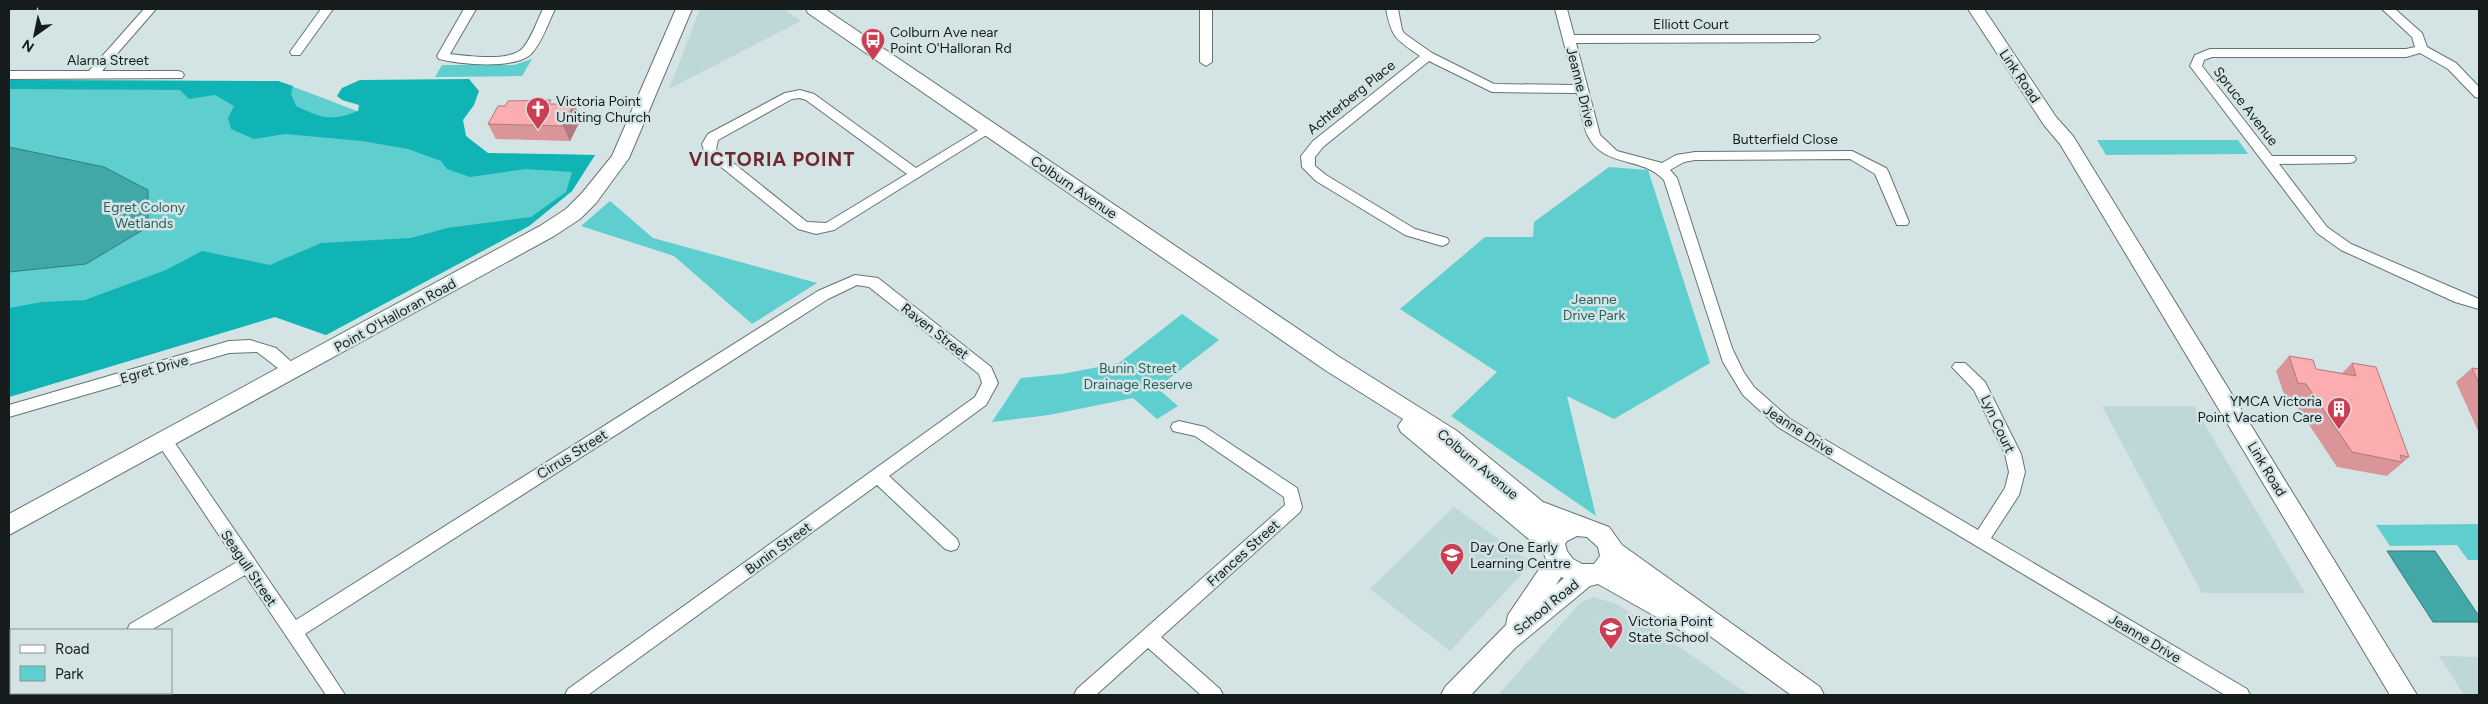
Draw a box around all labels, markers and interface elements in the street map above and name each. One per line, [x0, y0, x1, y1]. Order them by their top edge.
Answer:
north arrow [10, 10, 60, 60]
street label: Elliott Court [1653, 16, 1729, 33]
place label: Colburn Ave near Point O'Halloran Rd [890, 24, 1012, 57]
bus stop icon: Colburn Ave near Point O'Halloran Rd [860, 27, 886, 61]
text: N [19, 35, 37, 56]
street label: Jeanne Drive [1562, 46, 1599, 129]
street label: Link Road [1996, 46, 2044, 106]
street label: Alarna Street [67, 52, 149, 69]
street label: Achterberg Place [1304, 57, 1399, 138]
street label: Spruce Avenue [2210, 63, 2282, 149]
place label: Victoria Point Uniting Church [556, 93, 651, 126]
church icon: Victoria Point Uniting Church [525, 96, 551, 130]
street label: Butterfield Close [1732, 131, 1838, 148]
district label: VICTORIA POINT [689, 148, 855, 171]
street label: Colburn Avenue [1027, 152, 1120, 223]
park label: Egret Colony Wetlands [103, 199, 186, 232]
street label: Point O'Halloran Road [331, 275, 459, 356]
park label: Jeanne Drive Park [1563, 291, 1625, 324]
street label: Raven Street [898, 300, 972, 363]
street label: Egret Drive [118, 352, 190, 387]
park label: Bunin Street Drainage Reserve [1083, 360, 1193, 393]
street label: Lyn Court [1977, 393, 2018, 456]
place label: YMCA Victoria Point Vacation Care [2198, 393, 2322, 426]
building icon: YMCA Victoria Point Vacation Care [2326, 396, 2352, 430]
street label: Jeanne Drive [1760, 401, 1838, 460]
street label: Cirrus Street [534, 426, 611, 483]
street label: Colburn Avenue [1434, 426, 1522, 503]
street label: Link Road [2244, 439, 2290, 500]
street label: Frances Street [1204, 516, 1283, 590]
street label: Bunin Street [742, 519, 815, 578]
street label: Seagull Street [217, 527, 280, 610]
place label: Day One Early Learning Centre [1470, 539, 1571, 572]
school or university icon: Day One Early Learning Centre [1439, 542, 1465, 576]
street label: School Road [1510, 576, 1582, 639]
street label: Jeanne Drive [2106, 610, 2184, 667]
place label: Victoria Point State School [1628, 613, 1713, 646]
school or university icon: Victoria Point State School [1598, 616, 1624, 650]
legend [10, 629, 172, 694]
text: Road [55, 640, 90, 658]
text: Park [55, 665, 84, 683]

